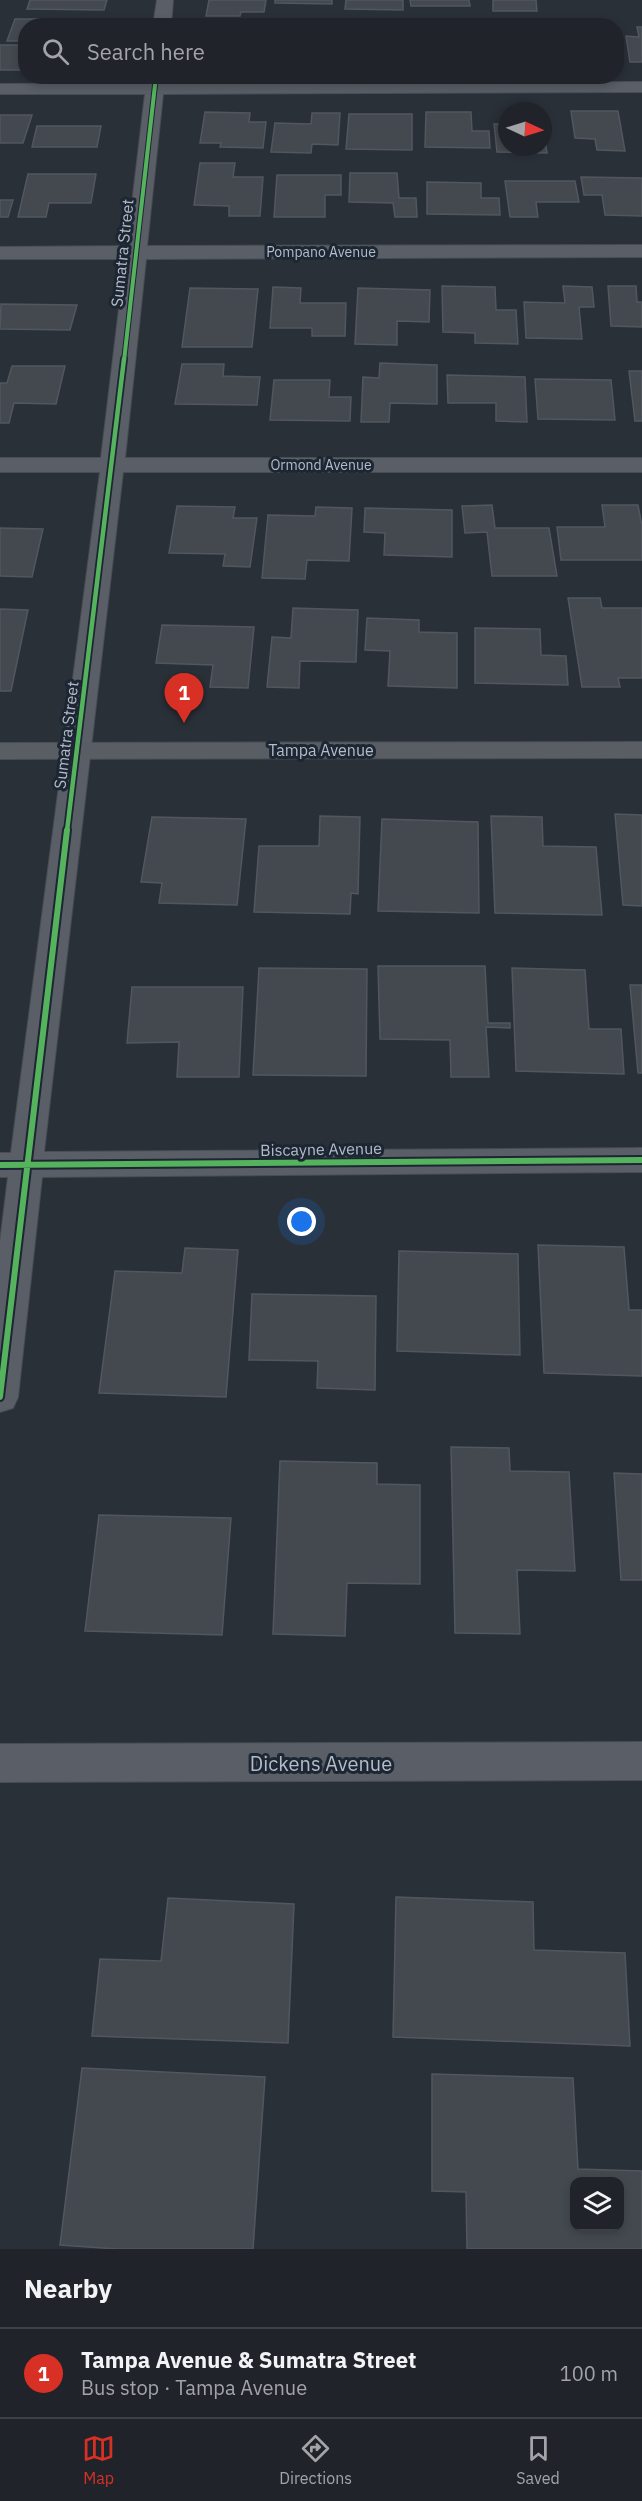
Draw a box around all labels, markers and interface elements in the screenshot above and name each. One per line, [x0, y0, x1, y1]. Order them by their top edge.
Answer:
search box [18, 18, 624, 84]
icon: search [39, 35, 72, 68]
text: Search here [87, 37, 205, 66]
north arrow [498, 102, 552, 156]
street label: Sumatra Street [106, 198, 138, 308]
street label: Pompano Avenue [266, 243, 376, 261]
street label: Ormond Avenue [270, 456, 372, 474]
pin: 1 [164, 674, 204, 723]
street label: Sumatra Street [49, 680, 83, 790]
street label: Tampa Avenue [268, 740, 374, 760]
street label: Biscayne Avenue [260, 1138, 382, 1160]
your location [287, 1207, 316, 1236]
street label: Dickens Avenue [250, 1750, 392, 1777]
map controls [570, 2177, 624, 2231]
button: layers [570, 2177, 624, 2231]
text: Nearby [24, 2271, 112, 2305]
text: Tampa Avenue & Sumatra Street [81, 2345, 416, 2374]
text: 1 [38, 2360, 50, 2387]
text: 100 m [560, 2360, 618, 2387]
text: Bus stop · Tampa Avenue [81, 2374, 307, 2401]
tab: Map [82, 2432, 115, 2488]
tab: Directions [279, 2432, 352, 2488]
tab: Saved [516, 2432, 560, 2488]

